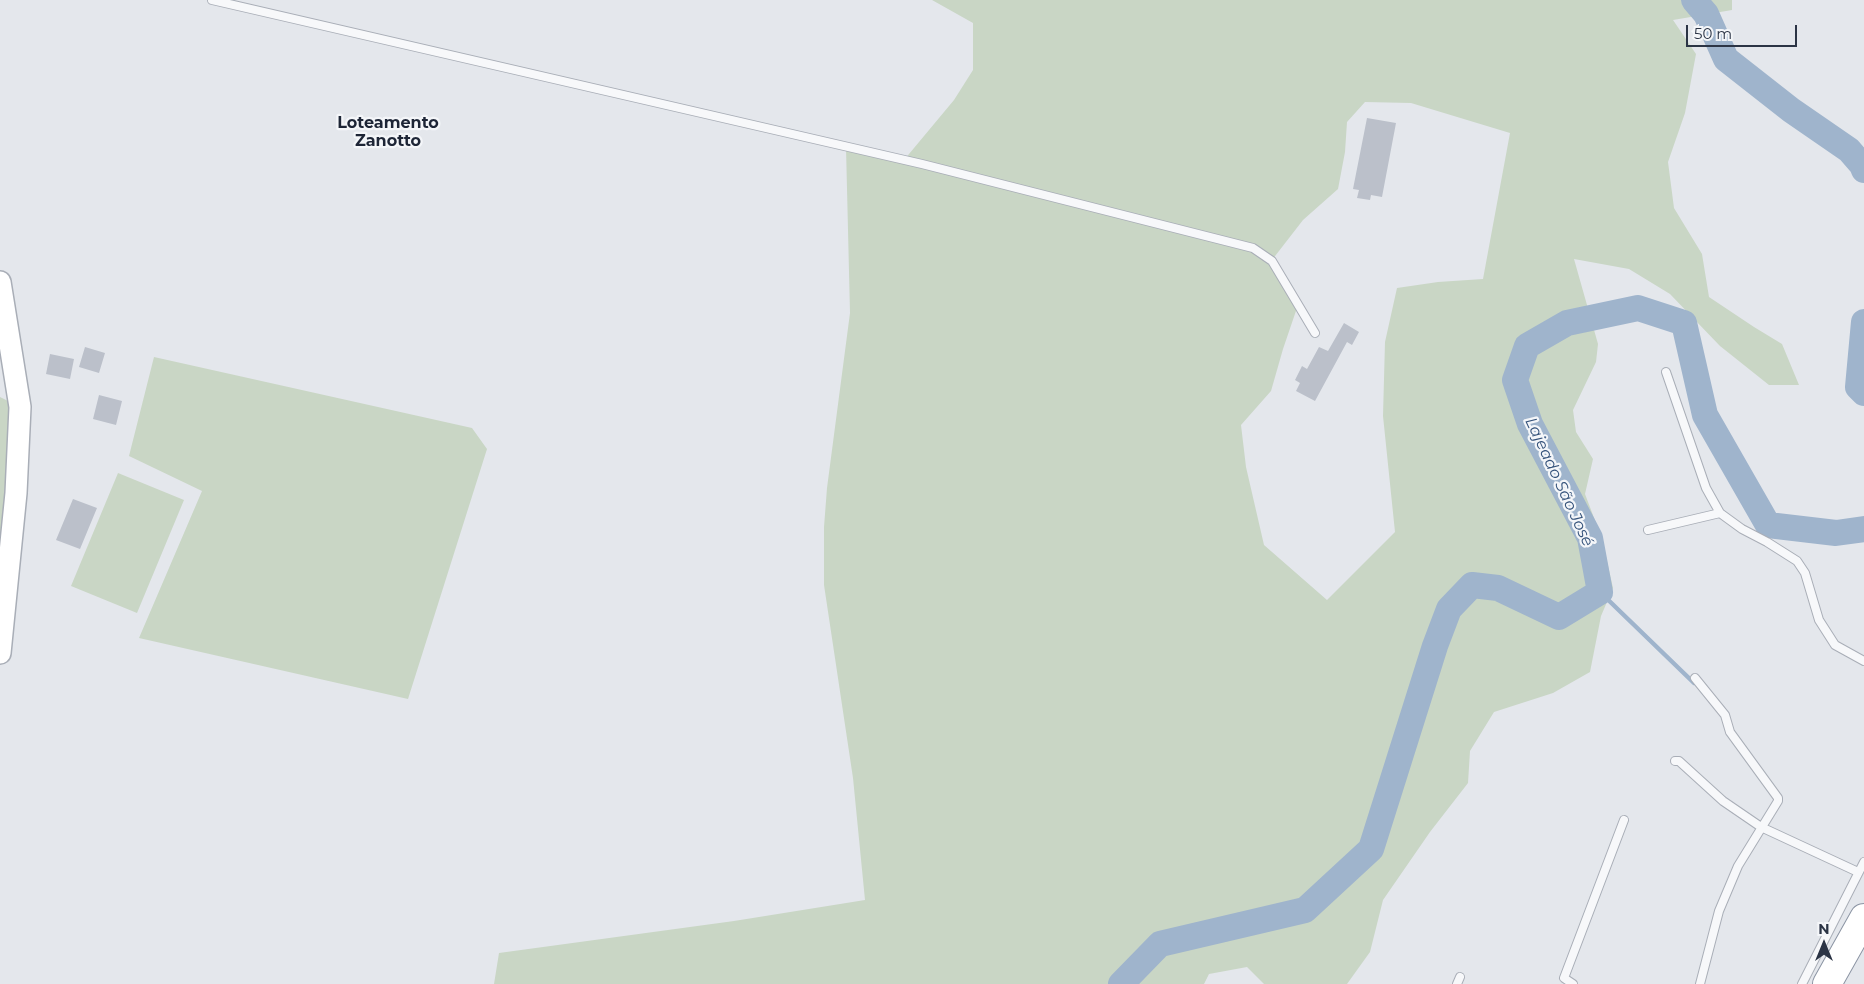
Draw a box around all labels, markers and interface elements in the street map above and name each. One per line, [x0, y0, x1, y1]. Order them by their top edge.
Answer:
scale bar [1689, 15, 1800, 47]
text: 50 m [1694, 24, 1732, 43]
district label: Loteamento Zanotto [337, 113, 439, 151]
water label: Lajeado São José [1521, 414, 1597, 550]
north arrow [1799, 919, 1849, 969]
text: N [1818, 920, 1830, 938]

